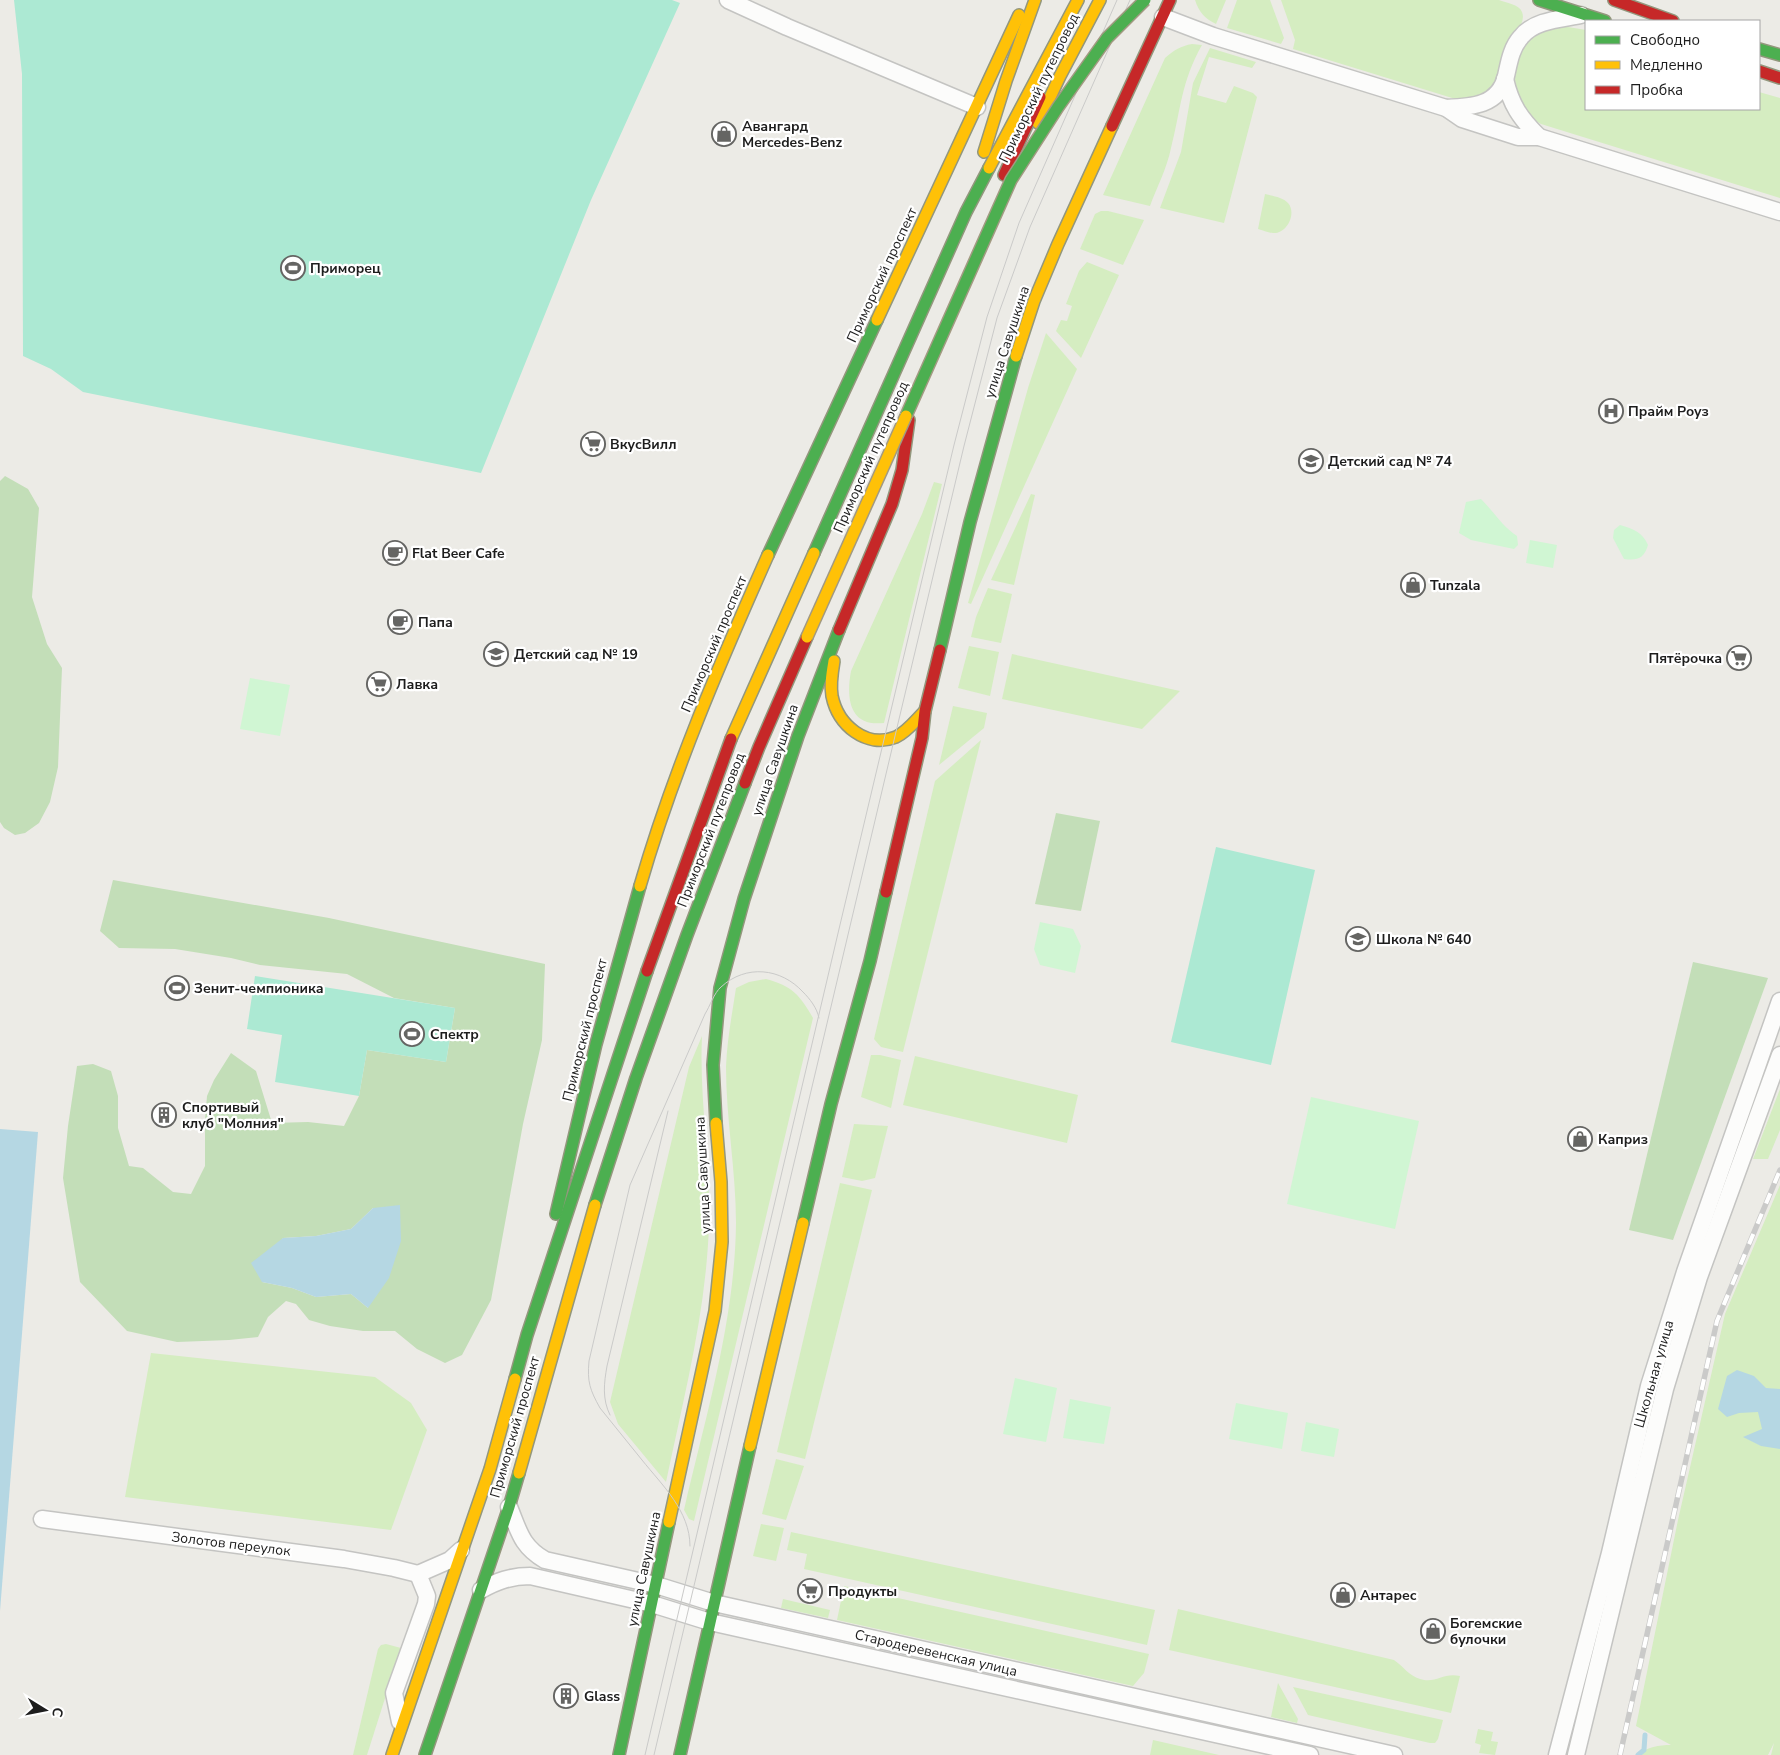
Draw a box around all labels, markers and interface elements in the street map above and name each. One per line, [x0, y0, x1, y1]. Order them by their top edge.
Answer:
street label: Приморский путепровод [995, 10, 1083, 166]
legend [1585, 20, 1760, 110]
text: Свободно [1630, 30, 1700, 50]
text: Медленно [1630, 55, 1703, 75]
text: Пробка [1630, 80, 1683, 100]
place label: Авангард Mercedes-Benz [742, 117, 842, 152]
shop icon: Авангард Mercedes-Benz [711, 121, 737, 147]
street label: Приморский проспект [842, 204, 922, 346]
sports icon: Приморец [280, 255, 306, 281]
place label: Приморец [310, 259, 381, 278]
street label: улица Савушкина [980, 283, 1034, 401]
street label: Приморский путепровод [829, 378, 913, 536]
hospital icon: Прайм Роуз [1598, 398, 1624, 424]
place label: Прайм Роуз [1628, 402, 1709, 421]
supermarket icon: ВкусВилл [580, 431, 606, 457]
place label: ВкусВилл [610, 435, 677, 454]
school or university icon: Детский сад № 74 [1298, 448, 1324, 474]
place label: Детский сад № 74 [1328, 452, 1453, 471]
cafe icon: Flat Beer Cafe [382, 540, 408, 566]
place label: Flat Beer Cafe [412, 544, 505, 563]
street label: Приморский проспект [677, 572, 752, 715]
shop icon: Tunzala [1400, 572, 1426, 598]
place label: Tunzala [1430, 576, 1480, 595]
cafe icon: Папа [387, 609, 413, 635]
place label: Папа [418, 613, 453, 632]
school or university icon: Детский сад № 19 [483, 641, 509, 667]
place label: Детский сад № 19 [514, 645, 638, 664]
supermarket icon: Пятёрочка [1726, 645, 1752, 671]
place label: Пятёрочка [1649, 649, 1722, 668]
supermarket icon: Лавка [366, 671, 392, 697]
place label: Лавка [396, 675, 438, 694]
street label: улица Савушкина [747, 702, 803, 818]
street label: Приморский путепровод [673, 750, 749, 910]
school or university icon: Школа № 640 [1345, 926, 1371, 952]
place label: Школа № 640 [1376, 930, 1471, 949]
street label: Приморский проспект [558, 956, 612, 1104]
sports icon: Зенит-чемпионика [164, 975, 190, 1001]
place label: Зенит-чемпионика [194, 979, 324, 998]
sports icon: Спектр [399, 1021, 425, 1047]
place label: Спектр [430, 1025, 479, 1044]
place label: Спортивый клуб "Молния" [182, 1098, 284, 1133]
building icon: Спортивый клуб "Молния" [151, 1102, 177, 1128]
street label: улица Савушкина [690, 1116, 716, 1234]
shop icon: Каприз [1567, 1126, 1593, 1152]
place label: Каприз [1598, 1130, 1648, 1149]
street label: Школьная улица [1630, 1318, 1678, 1430]
street label: Приморский проспект [486, 1353, 545, 1500]
street label: улица Савушкина [623, 1510, 665, 1628]
street label: Золотов переулок [170, 1527, 292, 1561]
supermarket icon: Продукты [797, 1578, 823, 1604]
place label: Продукты [828, 1582, 897, 1601]
shop icon: Антарес [1330, 1582, 1356, 1608]
place label: Антарес [1360, 1586, 1417, 1605]
place label: Богемские булочки [1450, 1614, 1523, 1649]
shop icon: Богемские булочки [1420, 1618, 1446, 1644]
street label: Стародеревенская улица [853, 1625, 1019, 1681]
building icon: Glass [553, 1683, 579, 1709]
north arrow [20, 1685, 70, 1735]
place label: Glass [584, 1687, 620, 1706]
text: С [47, 1706, 67, 1719]

